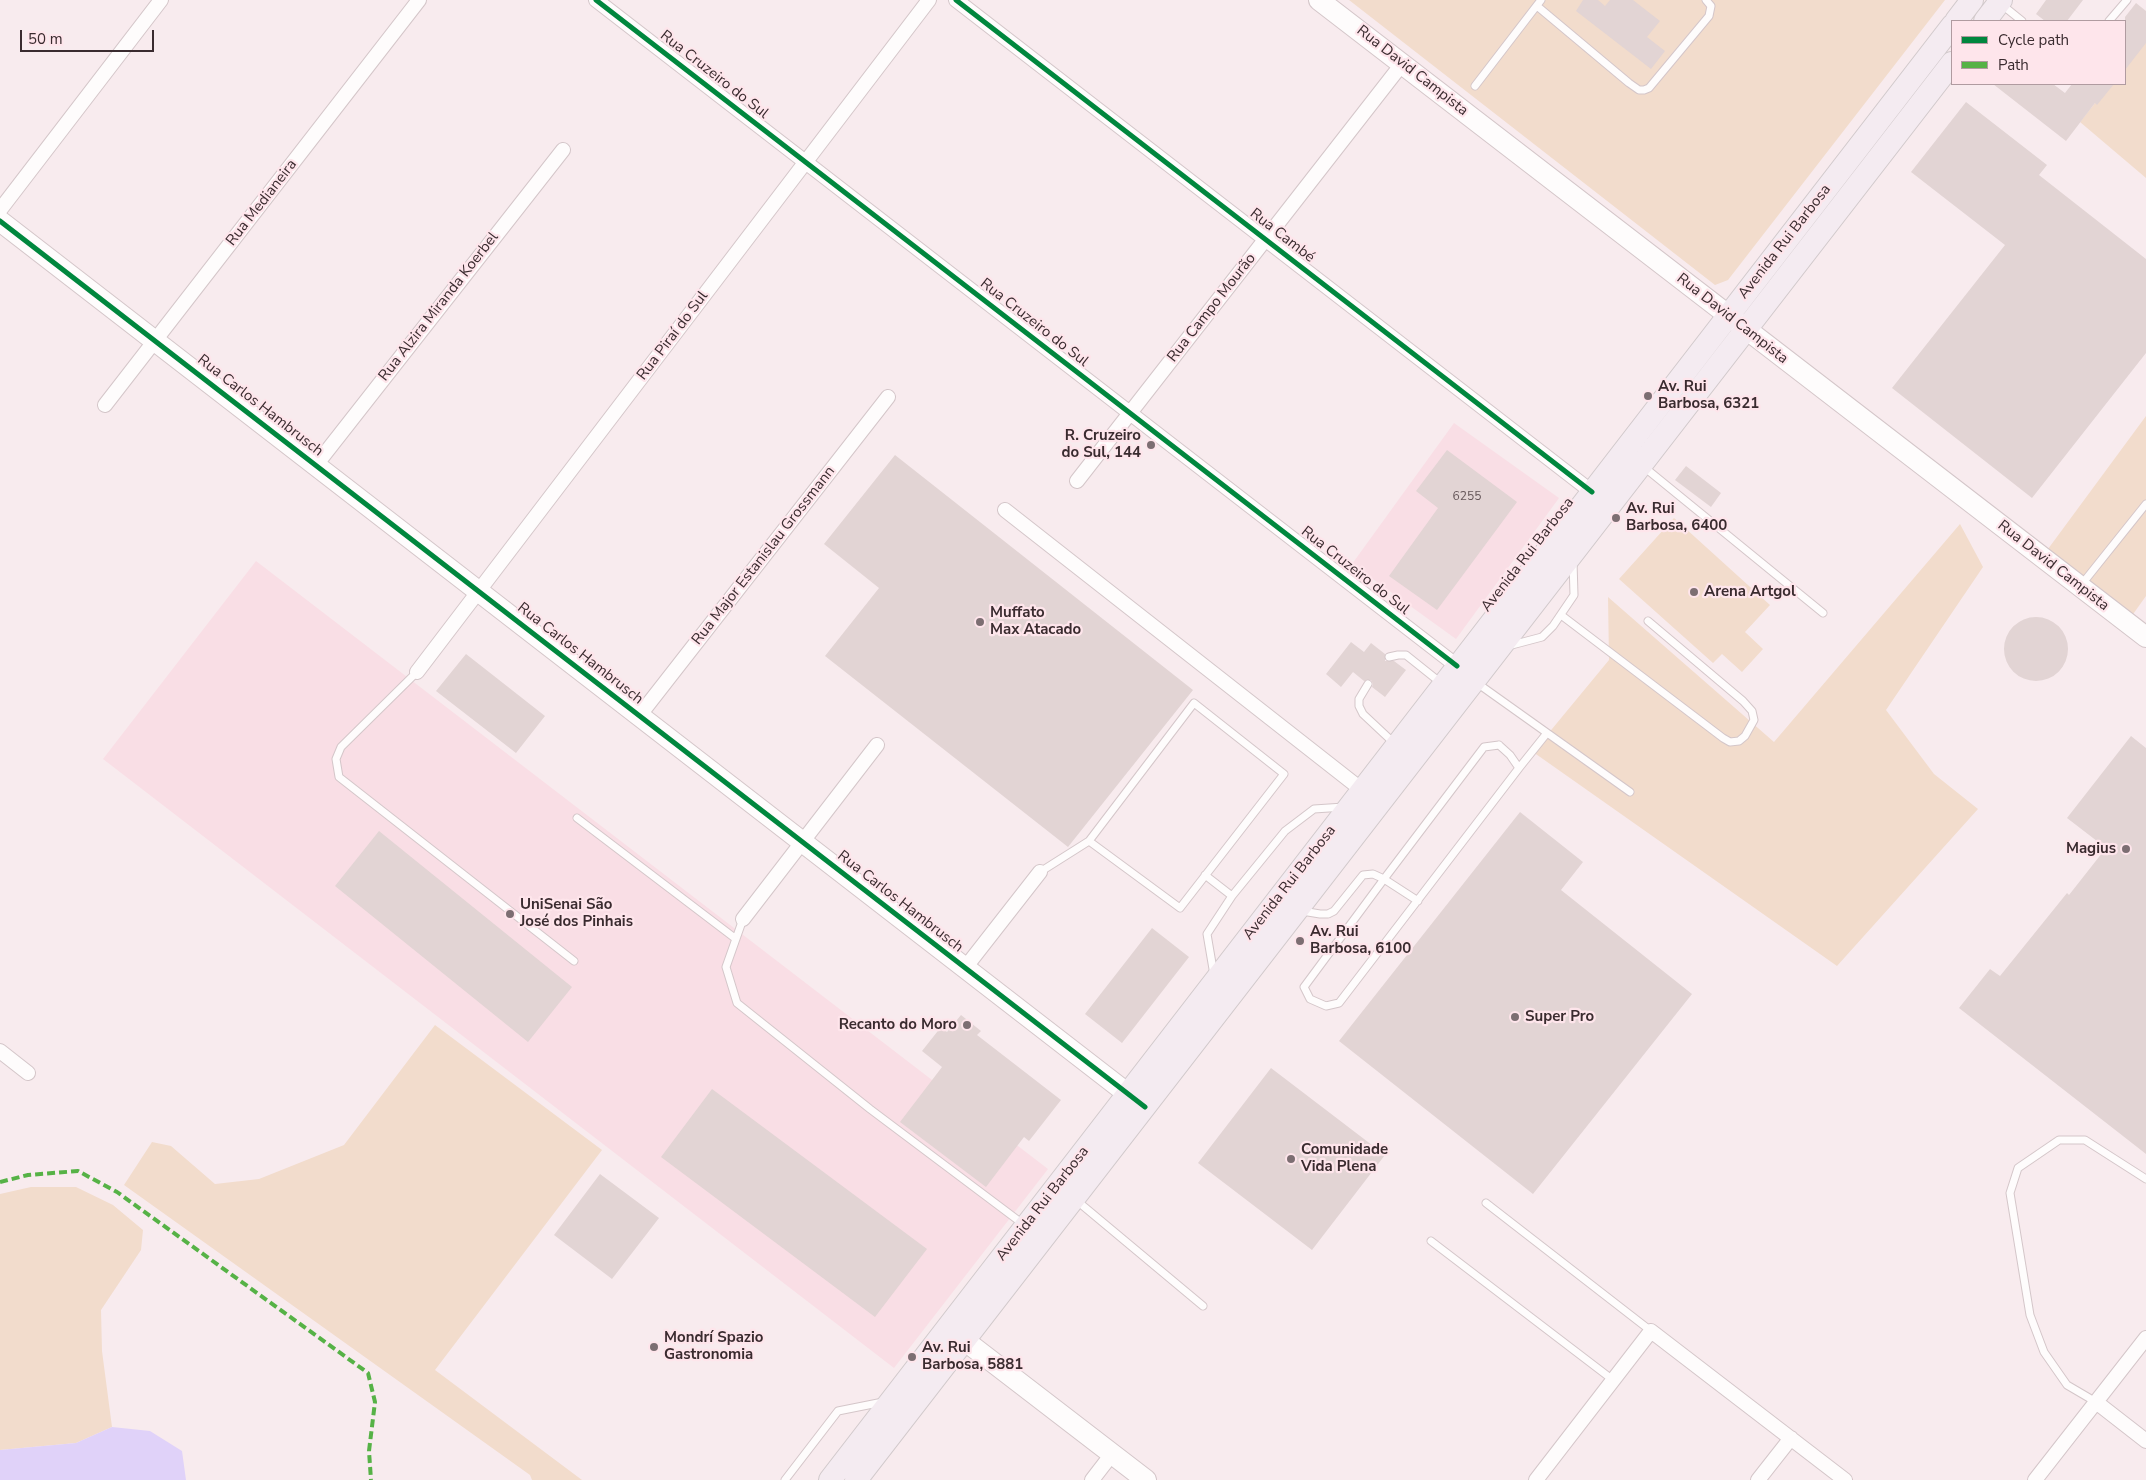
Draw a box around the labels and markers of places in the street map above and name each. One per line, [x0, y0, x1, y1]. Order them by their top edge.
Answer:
place label: Av. Rui Barbosa, 6321 [1658, 378, 1759, 413]
marker: Av. Rui Barbosa, 6321 [1642, 390, 1654, 402]
place label: R. Cruzeiro do Sul, 144 [1061, 427, 1141, 462]
marker: R. Cruzeiro do Sul, 144 [1145, 439, 1157, 451]
place label: Av. Rui Barbosa, 6400 [1626, 500, 1727, 535]
marker: Av. Rui Barbosa, 6400 [1610, 512, 1622, 524]
place label: Arena Artgol [1704, 583, 1796, 601]
marker: Arena Artgol [1688, 586, 1700, 598]
place label: Muffato Max Atacado [990, 604, 1081, 639]
marker: Muffato Max Atacado [974, 616, 986, 628]
place label: Magius [2066, 840, 2116, 858]
marker: Magius [2120, 843, 2132, 855]
place label: UniSenai São José dos Pinhais [520, 896, 633, 931]
marker: UniSenai São José dos Pinhais [504, 908, 516, 920]
place label: Av. Rui Barbosa, 6100 [1310, 923, 1411, 958]
marker: Av. Rui Barbosa, 6100 [1294, 935, 1306, 947]
place label: Super Pro [1525, 1008, 1594, 1026]
marker: Super Pro [1509, 1011, 1521, 1023]
place label: Recanto do Moro [839, 1016, 957, 1034]
marker: Recanto do Moro [961, 1019, 973, 1031]
place label: Comunidade Vida Plena [1301, 1141, 1388, 1176]
marker: Comunidade Vida Plena [1285, 1153, 1297, 1165]
place label: Mondrí Spazio Gastronomia [664, 1329, 763, 1364]
place label: Av. Rui Barbosa, 5881 [922, 1339, 1023, 1374]
marker: Mondrí Spazio Gastronomia [648, 1341, 660, 1353]
marker: Av. Rui Barbosa, 5881 [906, 1351, 918, 1363]

